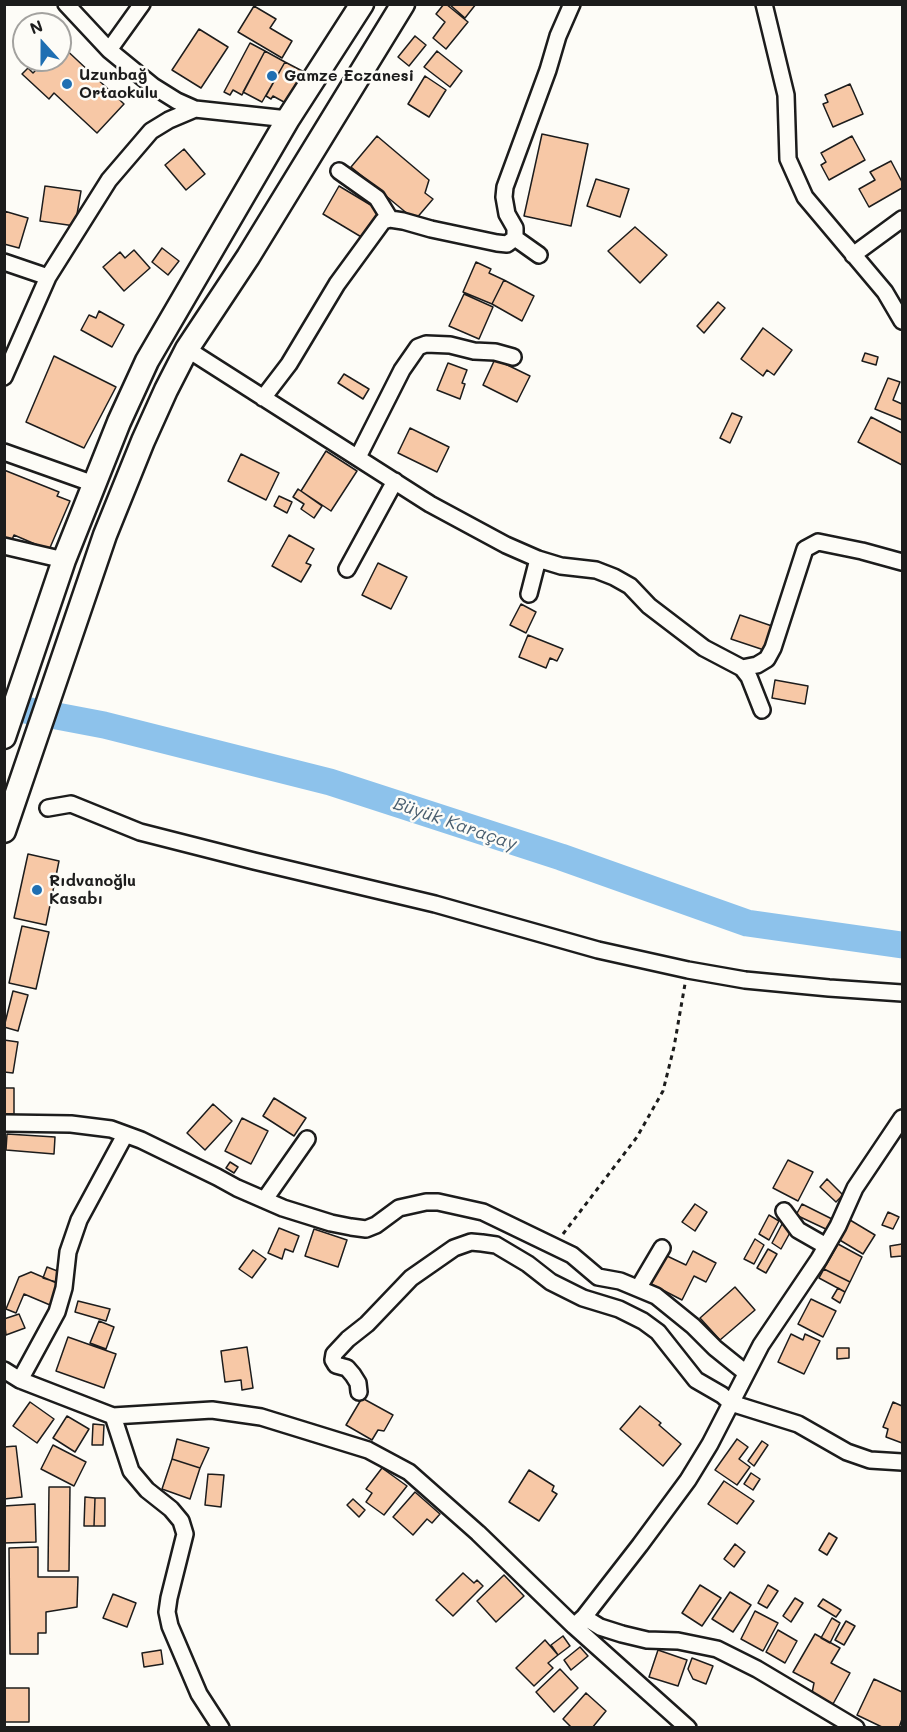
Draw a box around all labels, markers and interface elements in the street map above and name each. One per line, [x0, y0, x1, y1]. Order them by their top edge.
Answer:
north arrow [12, 12, 72, 72]
text: N [27, 15, 46, 39]
place label: Uzunbağ Ortaokulu [79, 65, 158, 103]
place label: Gamze Eczanesi [284, 66, 414, 86]
marker: Gamze Eczanesi [265, 69, 279, 83]
marker: Uzunbağ Ortaokulu [60, 77, 74, 91]
water label: Büyük Karaçay [390, 793, 520, 855]
place label: Rıdvanoğlu Kasabı [49, 871, 136, 909]
marker: Rıdvanoğlu Kasabı [30, 883, 44, 897]

